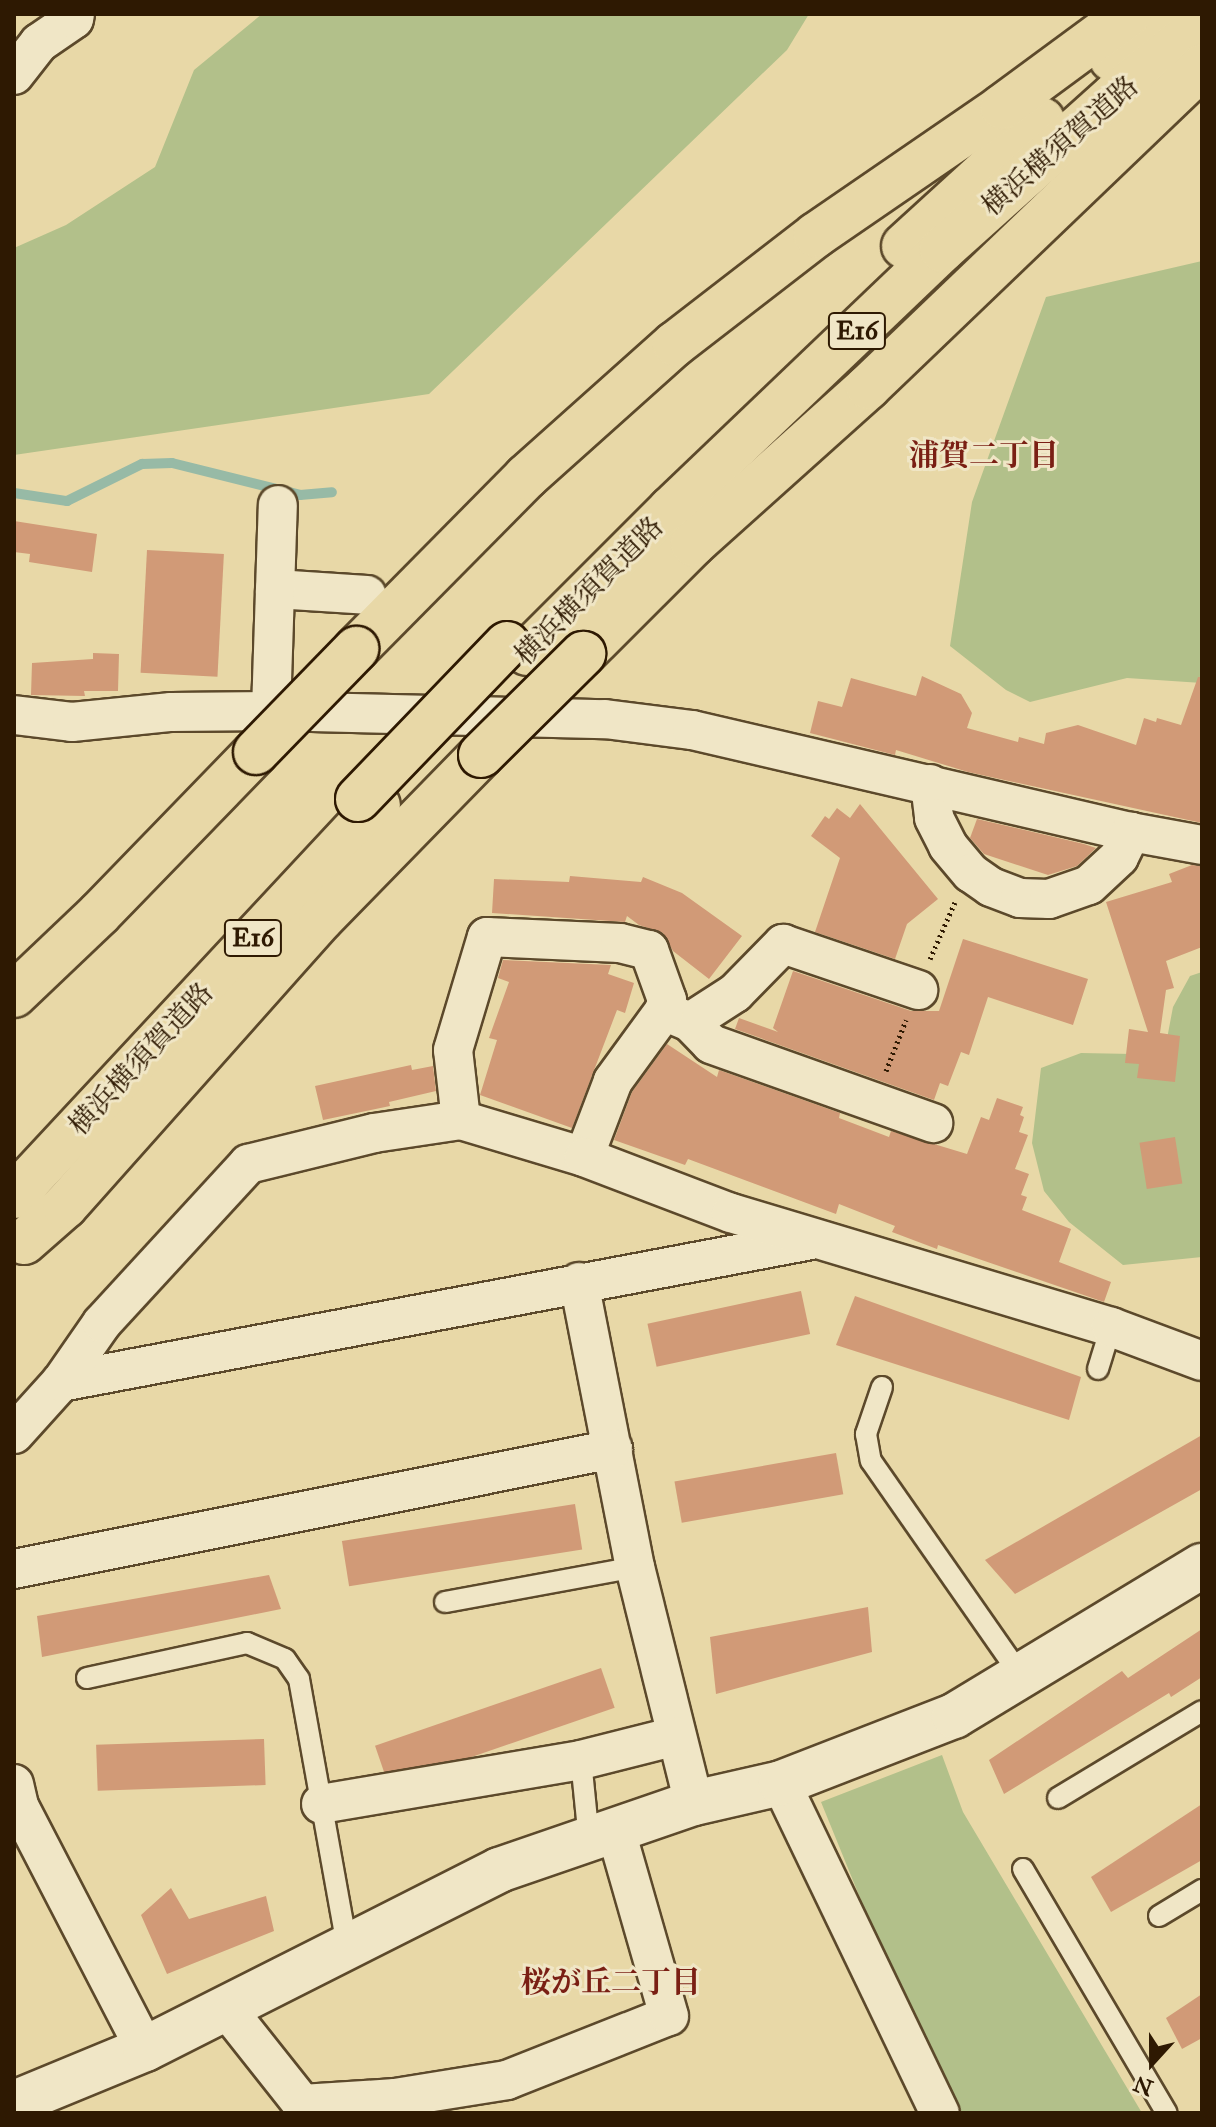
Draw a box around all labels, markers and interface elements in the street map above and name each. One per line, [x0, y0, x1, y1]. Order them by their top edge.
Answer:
street label: 横浜横須賀道路 [975, 69, 1145, 223]
road number: E16 [827, 309, 887, 353]
district label: 浦賀二丁目 [909, 437, 1059, 473]
street label: 横浜横須賀道路 [508, 510, 670, 672]
road number: E16 [223, 916, 283, 960]
street label: 横浜横須賀道路 [62, 976, 220, 1142]
district label: 桜が丘二丁目 [521, 1964, 701, 2000]
north arrow [1112, 2023, 1192, 2103]
text: N [1130, 2070, 1157, 2102]

